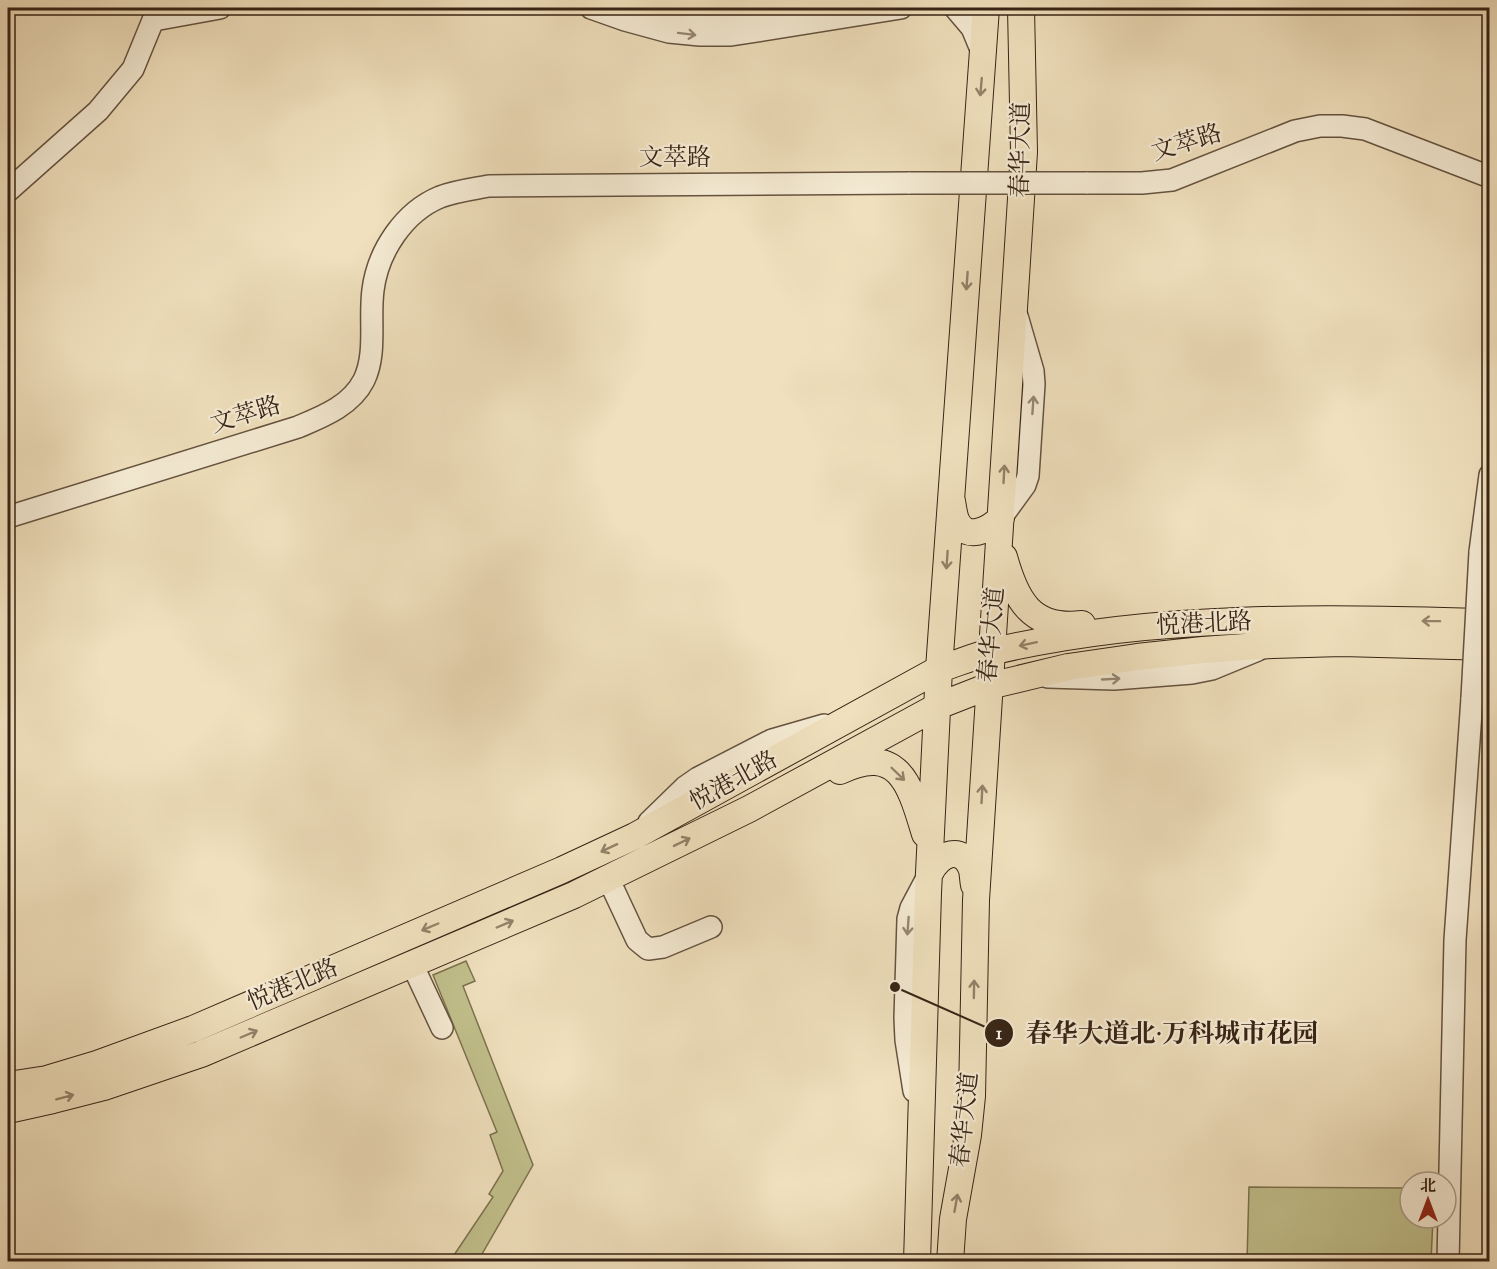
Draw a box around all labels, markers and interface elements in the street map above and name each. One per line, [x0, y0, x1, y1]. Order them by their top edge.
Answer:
one-way arrow [677, 29, 697, 40]
one-way arrow [975, 76, 986, 96]
street label: 春华大道 [1004, 102, 1040, 198]
street label: 文萃路 [1148, 117, 1226, 171]
street label: 文萃路 [639, 142, 711, 176]
one-way arrow [961, 271, 972, 291]
street label: 文萃路 [207, 389, 285, 443]
one-way arrow [1027, 396, 1038, 416]
one-way arrow [998, 464, 1009, 484]
one-way arrow [941, 549, 952, 569]
street label: 春华大道 [972, 586, 1014, 684]
street label: 悦港北路 [1155, 606, 1253, 644]
one-way arrow [1422, 615, 1442, 626]
one-way arrow [1018, 639, 1038, 650]
one-way arrow [1101, 674, 1121, 685]
street label: 悦港北路 [684, 744, 784, 820]
one-way arrow [891, 766, 906, 781]
one-way arrow [977, 784, 988, 804]
one-way arrow [672, 835, 690, 847]
one-way arrow [600, 843, 618, 855]
one-way arrow [902, 916, 913, 936]
one-way arrow [496, 918, 514, 929]
one-way arrow [422, 922, 440, 933]
street label: 悦港北路 [242, 952, 344, 1020]
one-way arrow [968, 979, 980, 999]
callout: 春华大道北·万科城市花园 [984, 1011, 1330, 1055]
text: 春华大道北·万科城市花园 [1026, 1017, 1318, 1054]
text: 1 [996, 1022, 1003, 1048]
one-way arrow [239, 1028, 257, 1039]
street label: 春华大道 [944, 1070, 988, 1170]
one-way arrow [55, 1091, 74, 1103]
north arrow [1398, 1170, 1458, 1230]
text: 北 [1420, 1176, 1436, 1199]
one-way arrow [951, 1194, 962, 1214]

